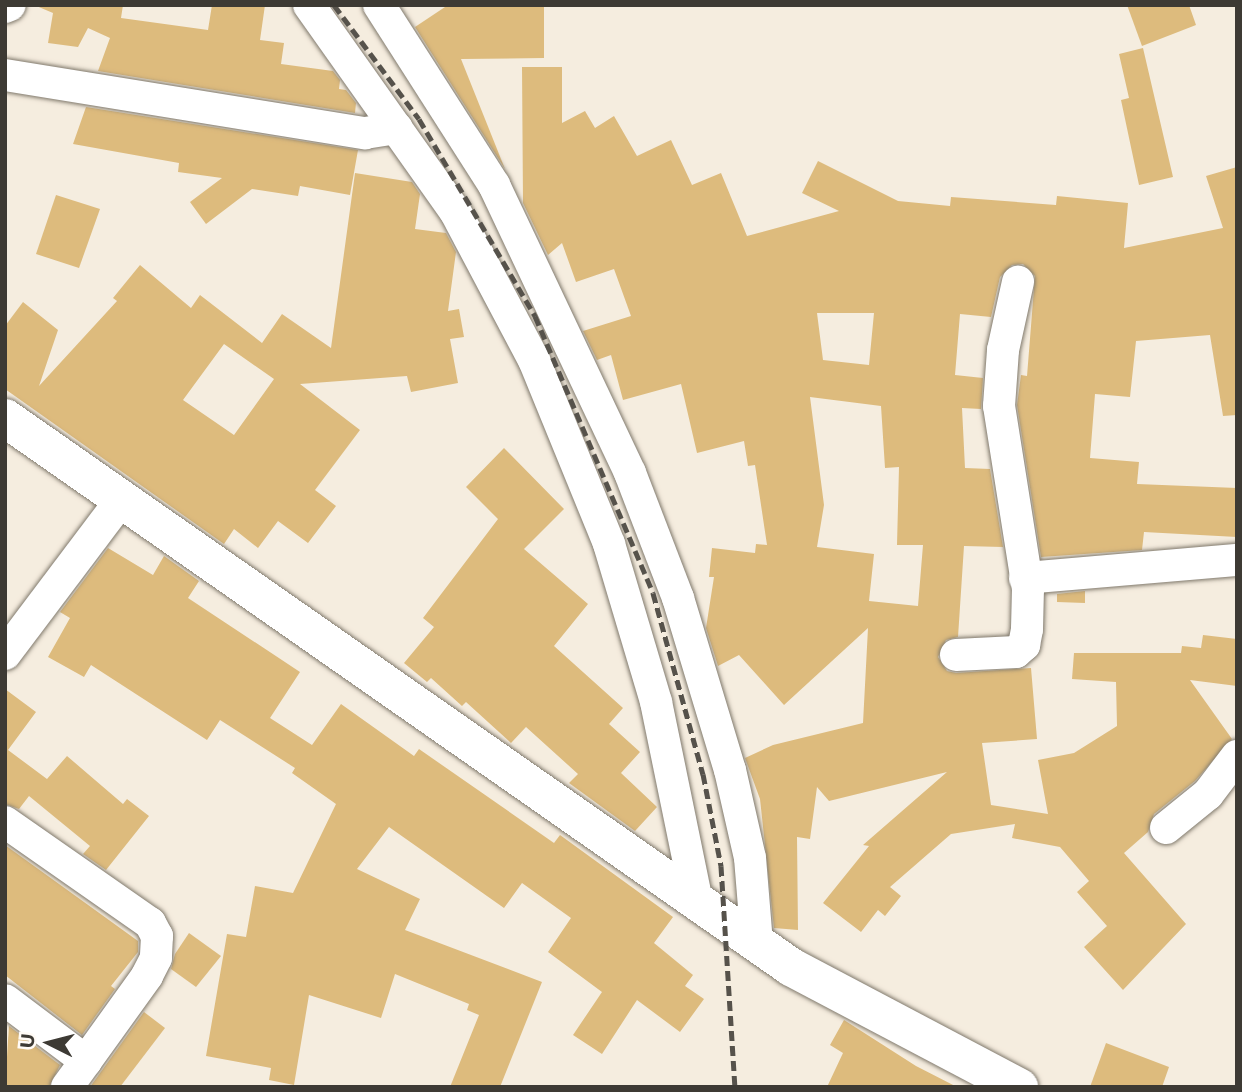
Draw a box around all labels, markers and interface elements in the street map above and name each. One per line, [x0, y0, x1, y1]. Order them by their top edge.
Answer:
north arrow [14, 1008, 84, 1078]
text: U [15, 1032, 40, 1049]

